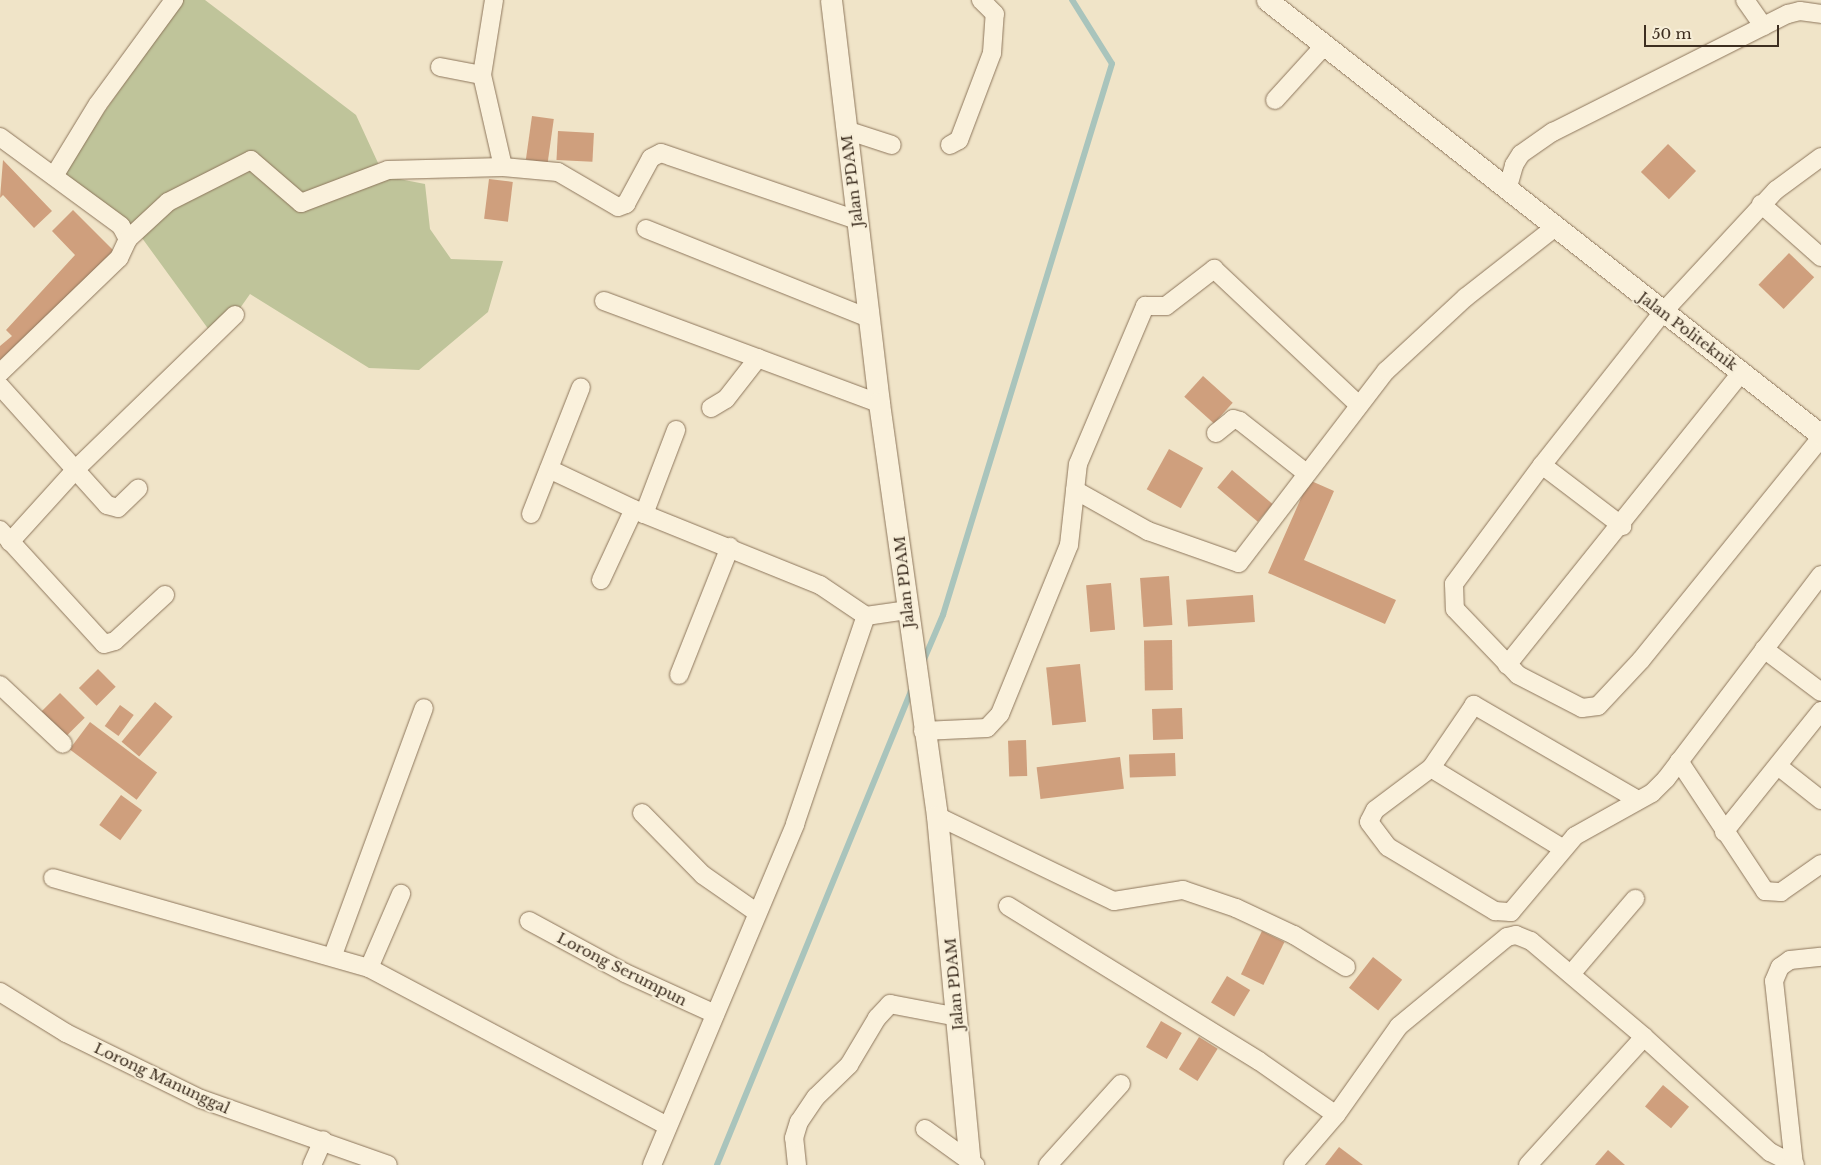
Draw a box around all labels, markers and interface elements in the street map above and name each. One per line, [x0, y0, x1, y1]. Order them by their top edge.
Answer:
scale bar [1646, 15, 1781, 47]
text: 50 m [1652, 24, 1692, 43]
street label: Jalan PDAM [837, 134, 867, 228]
street label: Jalan Politeknik [1635, 288, 1741, 374]
street label: Jalan PDAM [890, 535, 918, 629]
street label: Lorong Serumpun [554, 928, 690, 1010]
street label: Jalan PDAM [941, 937, 967, 1031]
street label: Lorong Manunggal [91, 1039, 233, 1117]

